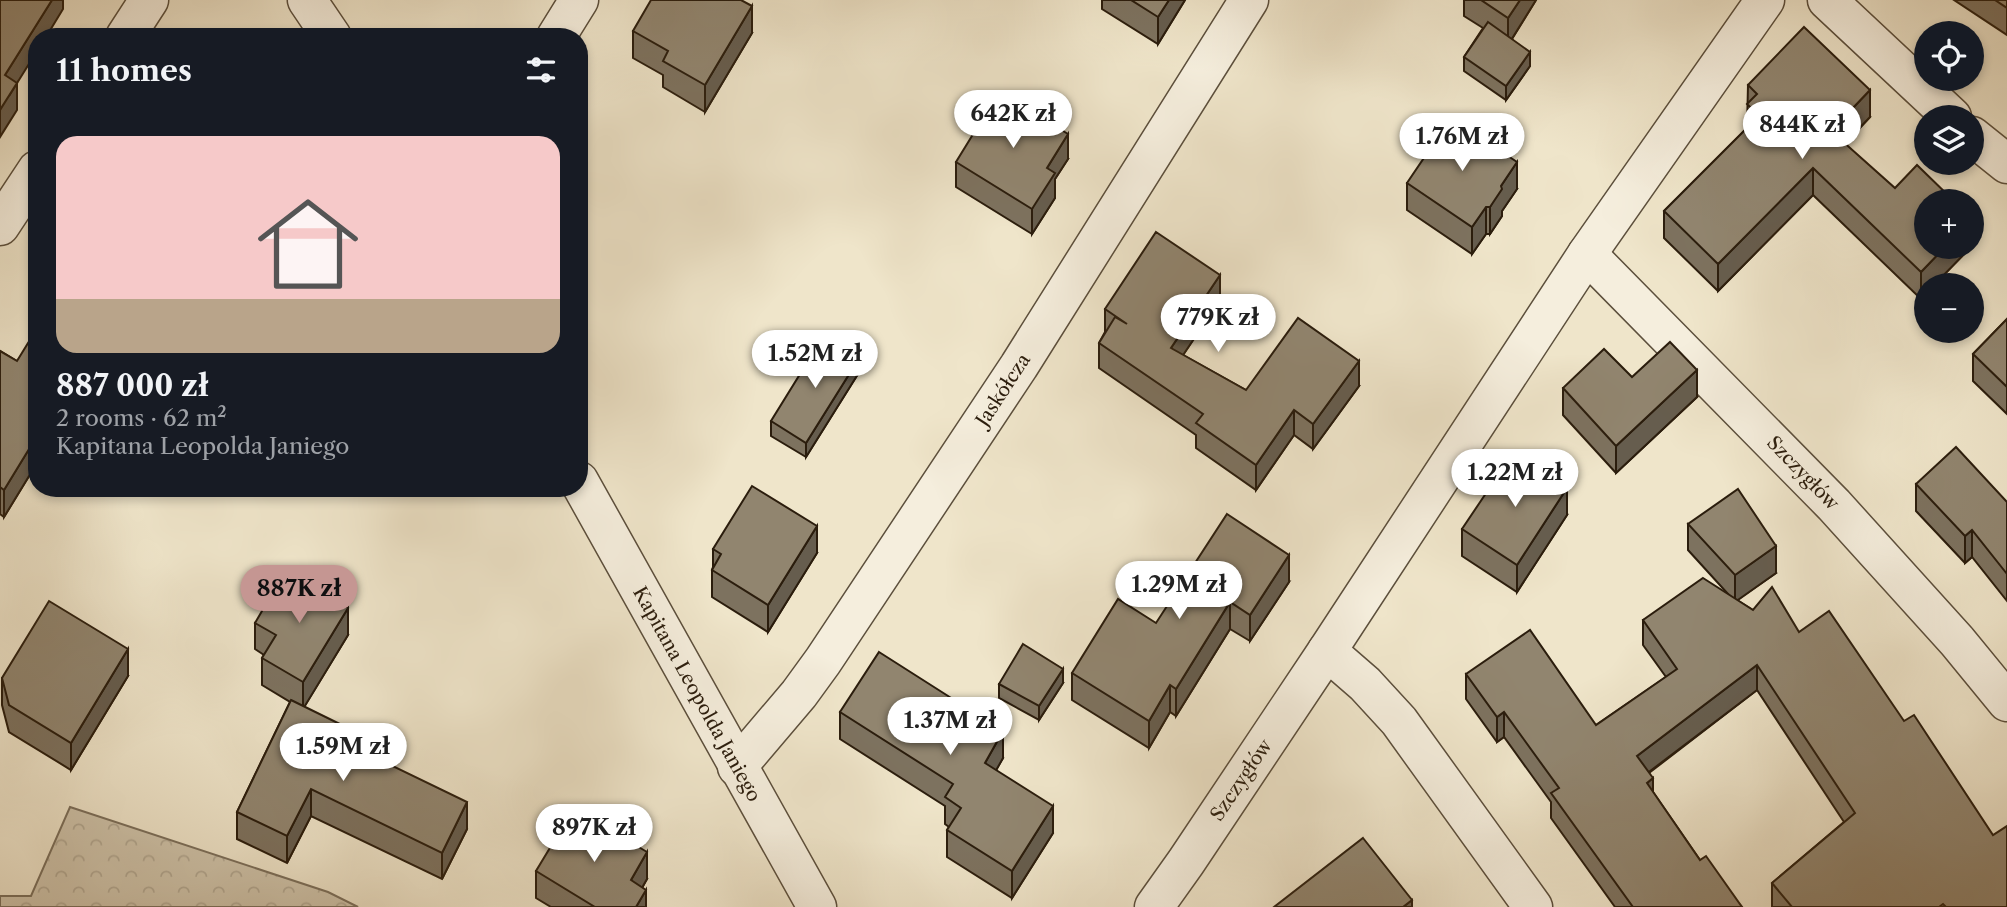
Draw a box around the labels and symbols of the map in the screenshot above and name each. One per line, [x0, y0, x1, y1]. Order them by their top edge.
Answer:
pin: 642K zł [948, 90, 1078, 150]
pin: 844K zł [1737, 102, 1867, 161]
pin: 1.76M zł [1390, 114, 1534, 173]
pin: 779K zł [1153, 294, 1283, 354]
pin: 1.52M zł [743, 330, 887, 390]
street label: Jaskółcza [969, 349, 1035, 433]
street label: Szczygłów [1762, 431, 1844, 515]
pin: 1.22M zł [1443, 449, 1587, 509]
pin: 1.29M zł [1107, 562, 1251, 621]
pin: 887K zł [234, 566, 364, 625]
street label: Kapitana Leopolda Janiego [628, 582, 766, 806]
pin: 1.37M zł [878, 698, 1022, 757]
pin: 1.59M zł [271, 724, 415, 783]
street label: Szczygłów [1205, 735, 1277, 825]
pin: 897K zł [529, 804, 659, 864]

